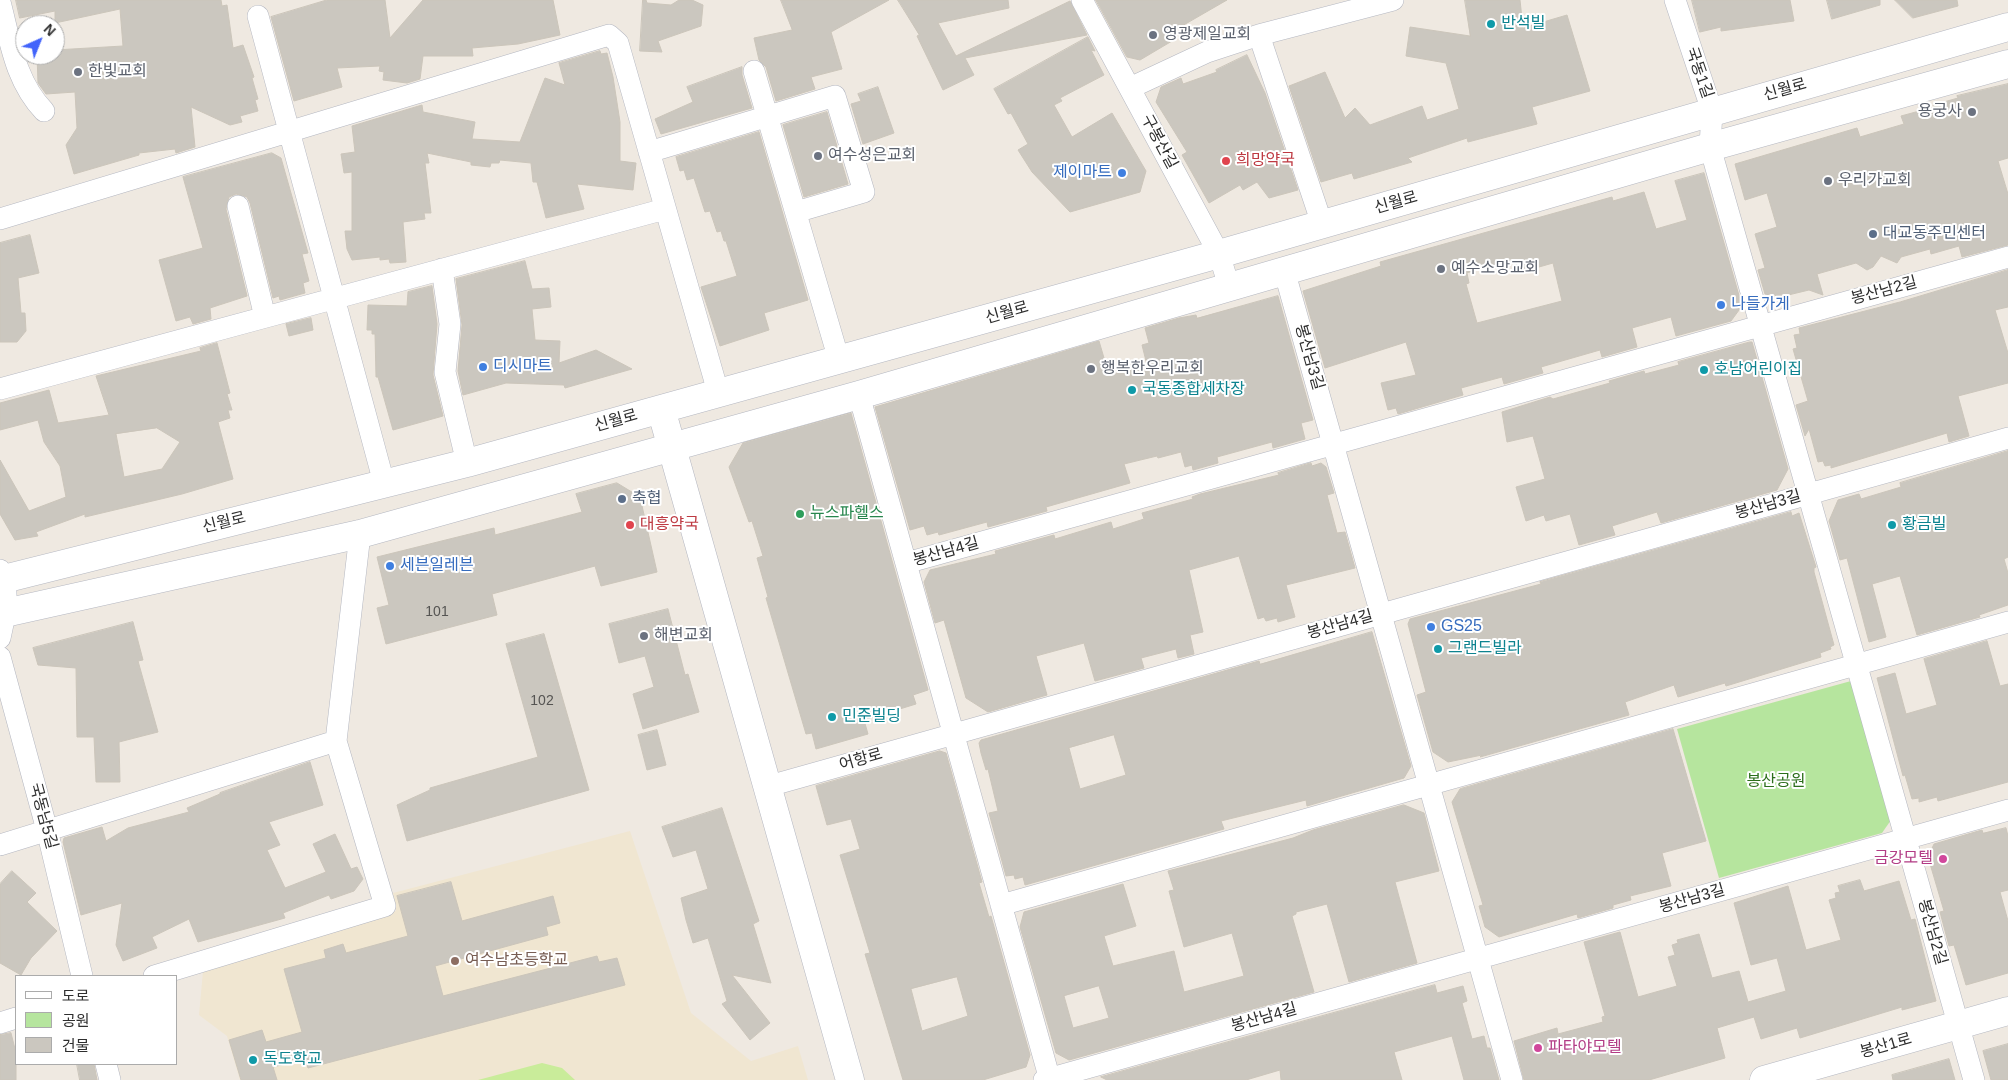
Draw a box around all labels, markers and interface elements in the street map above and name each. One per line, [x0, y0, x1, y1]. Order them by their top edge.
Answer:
place label: 반석빌 [1501, 14, 1545, 34]
north arrow [15, 15, 65, 65]
marker: 반석빌 [1485, 18, 1497, 30]
text: N [41, 21, 59, 39]
place label: 영광제일교회 [1163, 25, 1251, 45]
marker: 영광제일교회 [1147, 29, 1159, 41]
street label: 국동1길 [1681, 45, 1717, 101]
place label: 한빛교회 [88, 62, 147, 82]
marker: 한빛교회 [72, 66, 84, 78]
street label: 신월로 [1761, 75, 1809, 105]
place label: 용궁사 [1918, 102, 1962, 122]
marker: 용궁사 [1966, 106, 1978, 118]
street label: 구봉산길 [1137, 111, 1181, 173]
place label: 여수성은교회 [828, 146, 916, 166]
marker: 여수성은교회 [812, 150, 824, 162]
place label: 희망약국 [1236, 151, 1295, 171]
marker: 희망약국 [1220, 155, 1232, 167]
place label: 제이마트 [1053, 163, 1112, 183]
marker: 제이마트 [1116, 167, 1128, 179]
place label: 우리가교회 [1838, 171, 1912, 191]
marker: 우리가교회 [1822, 175, 1834, 187]
street label: 신월로 [1372, 188, 1420, 218]
place label: 대교동주민센터 [1883, 224, 1986, 244]
marker: 대교동주민센터 [1867, 228, 1879, 240]
place label: 예수소망교회 [1451, 259, 1539, 279]
marker: 예수소망교회 [1435, 263, 1447, 275]
street label: 봉산남2길 [1849, 273, 1919, 309]
place label: 나들가게 [1731, 295, 1790, 315]
street label: 신월로 [983, 298, 1031, 328]
marker: 나들가게 [1715, 299, 1727, 311]
street label: 봉산남3길 [1290, 322, 1328, 392]
place label: 디시마트 [493, 357, 552, 377]
place label: 행복한우리교회 [1101, 359, 1204, 379]
place label: 호남어린이집 [1714, 360, 1802, 380]
marker: 디시마트 [477, 361, 489, 373]
marker: 행복한우리교회 [1085, 363, 1097, 375]
marker: 호남어린이집 [1698, 364, 1710, 376]
place label: 국동종합세차장 [1142, 380, 1245, 400]
marker: 국동종합세차장 [1126, 384, 1138, 396]
street label: 신월로 [592, 406, 640, 436]
street label: 봉산남3길 [1733, 486, 1803, 524]
place label: 축협 [632, 489, 661, 509]
marker: 축협 [616, 493, 628, 505]
place label: 뉴스파헬스 [810, 504, 884, 524]
street label: 신월로 [200, 508, 248, 538]
marker: 뉴스파헬스 [794, 508, 806, 520]
place label: 대흥약국 [640, 515, 699, 535]
place label: 황금빌 [1902, 515, 1946, 535]
marker: 대흥약국 [624, 519, 636, 531]
marker: 황금빌 [1886, 519, 1898, 531]
street label: 봉산남4길 [911, 533, 981, 571]
place label: 세븐일레븐 [400, 556, 474, 576]
marker: 세븐일레븐 [384, 560, 396, 572]
house number: 101 [425, 604, 449, 620]
street label: 봉산남4길 [1305, 606, 1375, 644]
place label: GS25 [1441, 617, 1482, 637]
marker: GS25 [1425, 621, 1437, 633]
place label: 해변교회 [654, 626, 713, 646]
marker: 해변교회 [638, 630, 650, 642]
place label: 그랜드빌라 [1448, 639, 1522, 659]
marker: 그랜드빌라 [1432, 643, 1444, 655]
house number: 102 [530, 693, 554, 709]
place label: 민준빌딩 [842, 707, 901, 727]
marker: 민준빌딩 [826, 711, 838, 723]
street label: 어항로 [837, 745, 885, 775]
park label: 봉산공원 [1747, 772, 1805, 792]
street label: 국동남5길 [25, 781, 61, 851]
place label: 금강모텔 [1874, 849, 1933, 869]
marker: 금강모텔 [1937, 853, 1949, 865]
street label: 봉산남3길 [1657, 880, 1727, 918]
street label: 봉산남2길 [1913, 897, 1951, 967]
place label: 여수남초등학교 [465, 951, 568, 971]
marker: 여수남초등학교 [449, 955, 461, 967]
legend [15, 975, 178, 1065]
text: 도로 [62, 987, 90, 1004]
street label: 봉산남4길 [1229, 999, 1299, 1037]
text: 공원 [62, 1012, 90, 1029]
street label: 봉산1로 [1858, 1029, 1914, 1063]
text: 건물 [62, 1037, 90, 1054]
place label: 파타야모텔 [1548, 1038, 1622, 1058]
marker: 파타야모텔 [1532, 1042, 1544, 1054]
place label: 독도학교 [263, 1050, 322, 1070]
marker: 독도학교 [247, 1054, 259, 1066]

